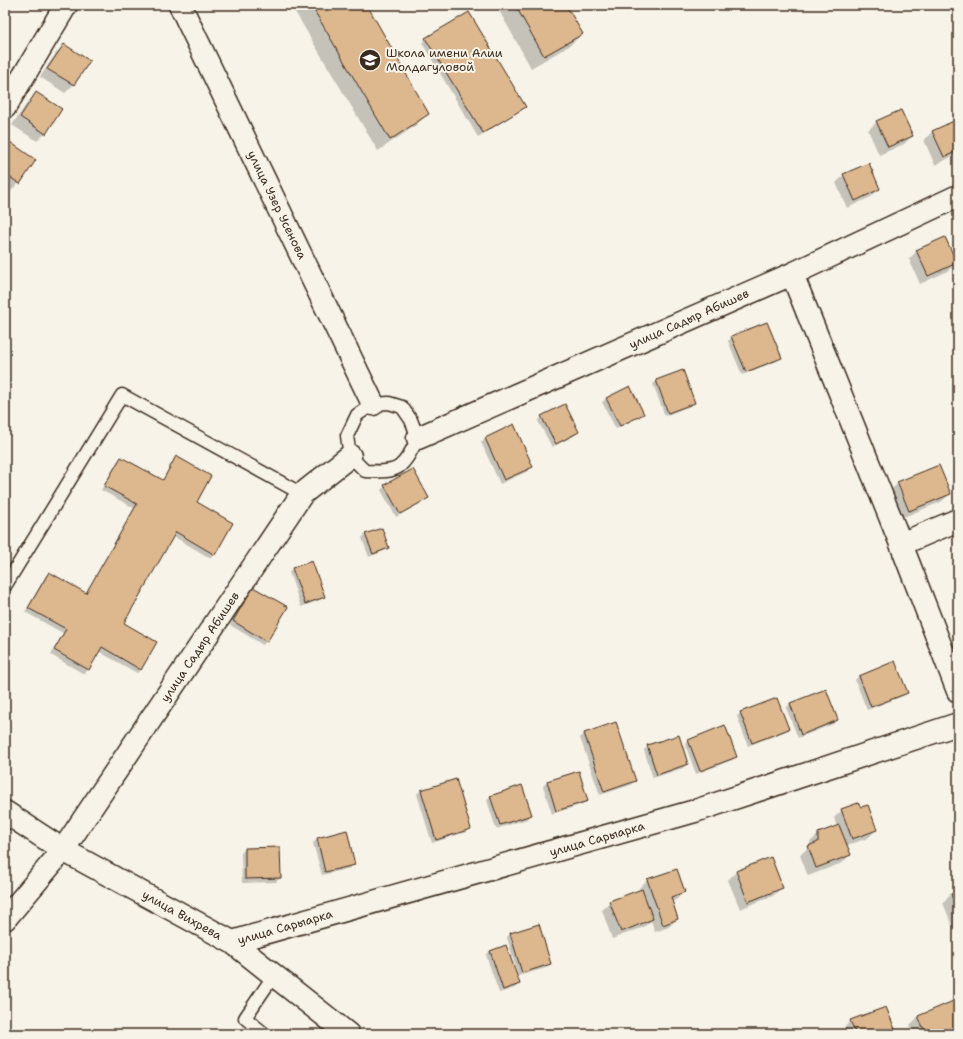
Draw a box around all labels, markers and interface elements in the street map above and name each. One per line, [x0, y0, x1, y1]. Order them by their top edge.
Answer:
place label: Школа имени Алии Молдагуловой [386, 45, 503, 75]
school or university icon: Школа имени Алии Молдагуловой [357, 47, 383, 73]
street label: улица Узер Усенова [244, 148, 310, 262]
street label: улица Садыр Абишев [627, 285, 751, 353]
street label: улица Садыр Абишев [157, 589, 243, 705]
street label: улица Сарыарка [548, 818, 647, 860]
street label: улица Вихрева [139, 886, 225, 944]
street label: улица Сарыарка [236, 906, 335, 948]

